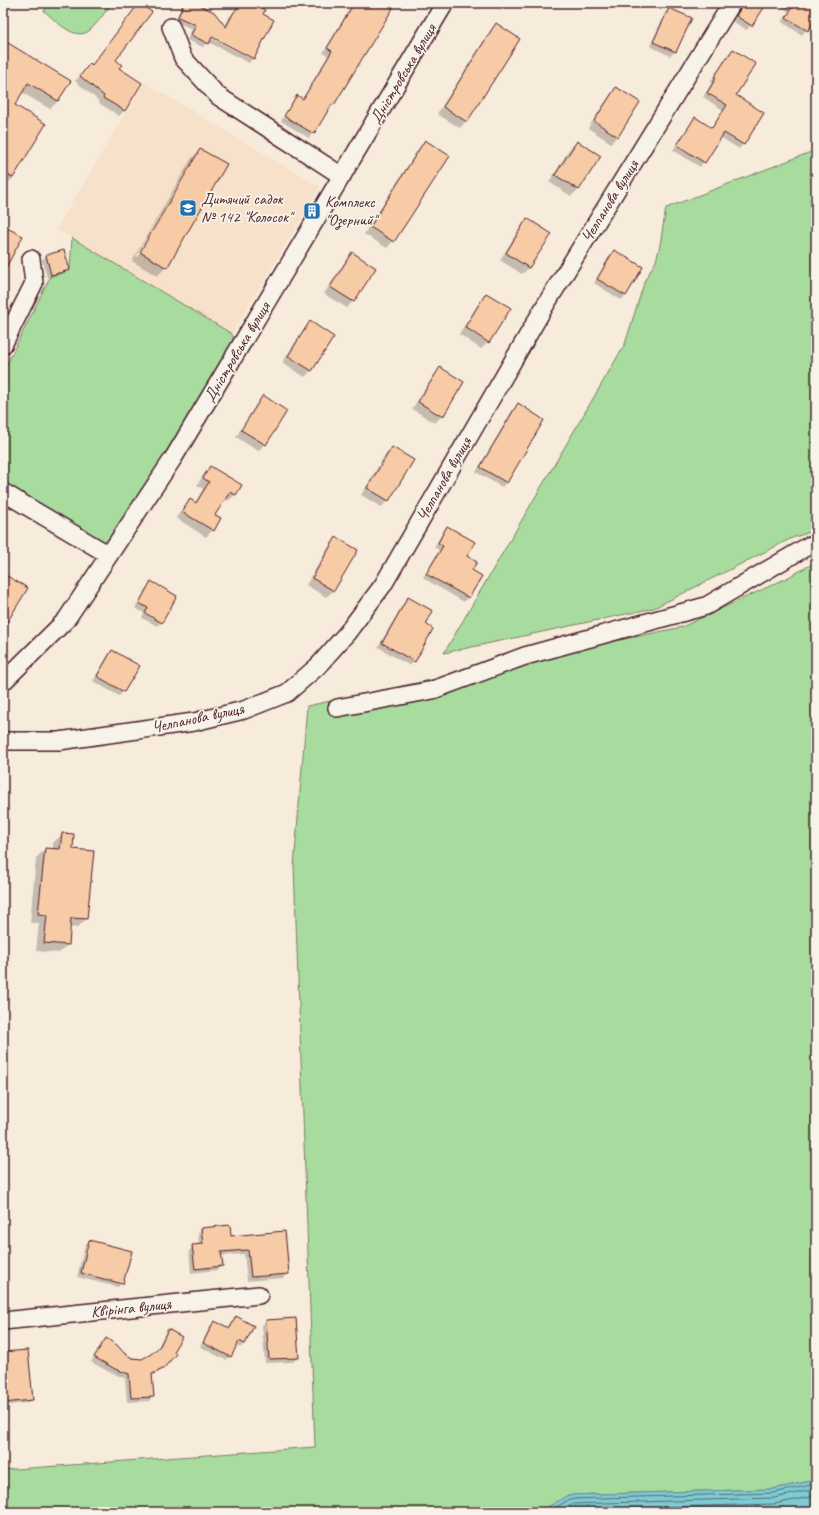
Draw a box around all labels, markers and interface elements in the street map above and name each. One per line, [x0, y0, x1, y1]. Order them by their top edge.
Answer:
street label: Дністровська вулиця [365, 20, 441, 127]
street label: Челпанова вулиця [577, 155, 644, 246]
place label: Дитячий садок № 142 "Колосок" [201, 189, 295, 227]
place label: Комплекс "Озерний" [325, 192, 380, 230]
school or university icon: Дитячий садок № 142 "Колосок" [178, 198, 198, 218]
building icon: Комплекс "Озерний" [302, 201, 322, 221]
street label: Дністровська вулиця [199, 298, 275, 405]
street label: Челпанова вулиця [412, 433, 477, 524]
street label: Челпанова вулиця [150, 698, 247, 737]
street label: Квірінга вулиця [90, 1294, 173, 1322]

